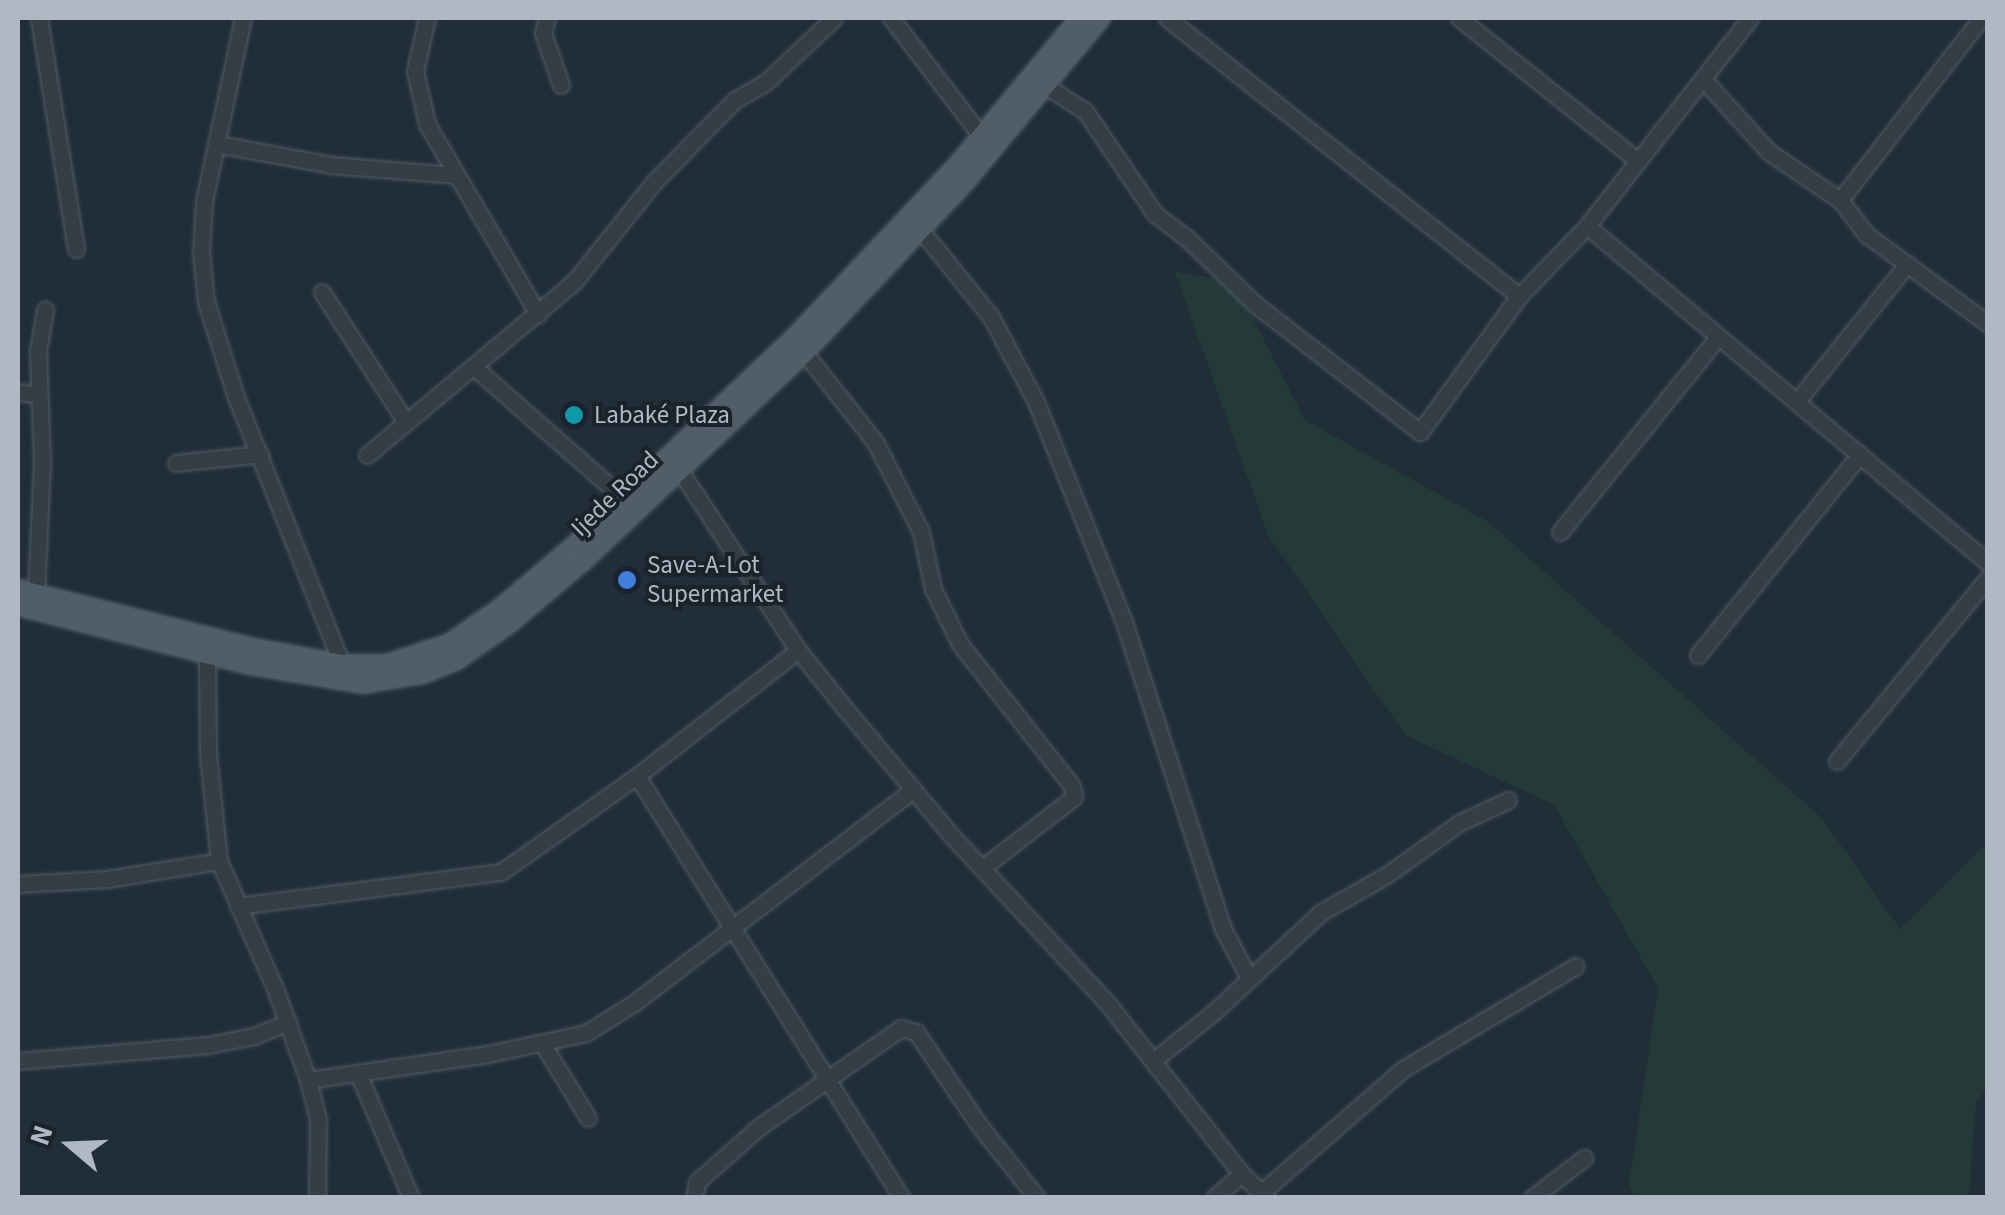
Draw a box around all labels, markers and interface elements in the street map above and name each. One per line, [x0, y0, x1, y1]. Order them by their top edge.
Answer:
place label: Labaké Plaza [594, 400, 730, 430]
marker: Labaké Plaza [563, 404, 585, 426]
street label: Ijede Road [565, 445, 665, 543]
place label: Save-A-Lot Supermarket [647, 551, 783, 610]
marker: Save-A-Lot Supermarket [616, 569, 638, 591]
north arrow [20, 1095, 120, 1195]
text: N [20, 1120, 64, 1151]

